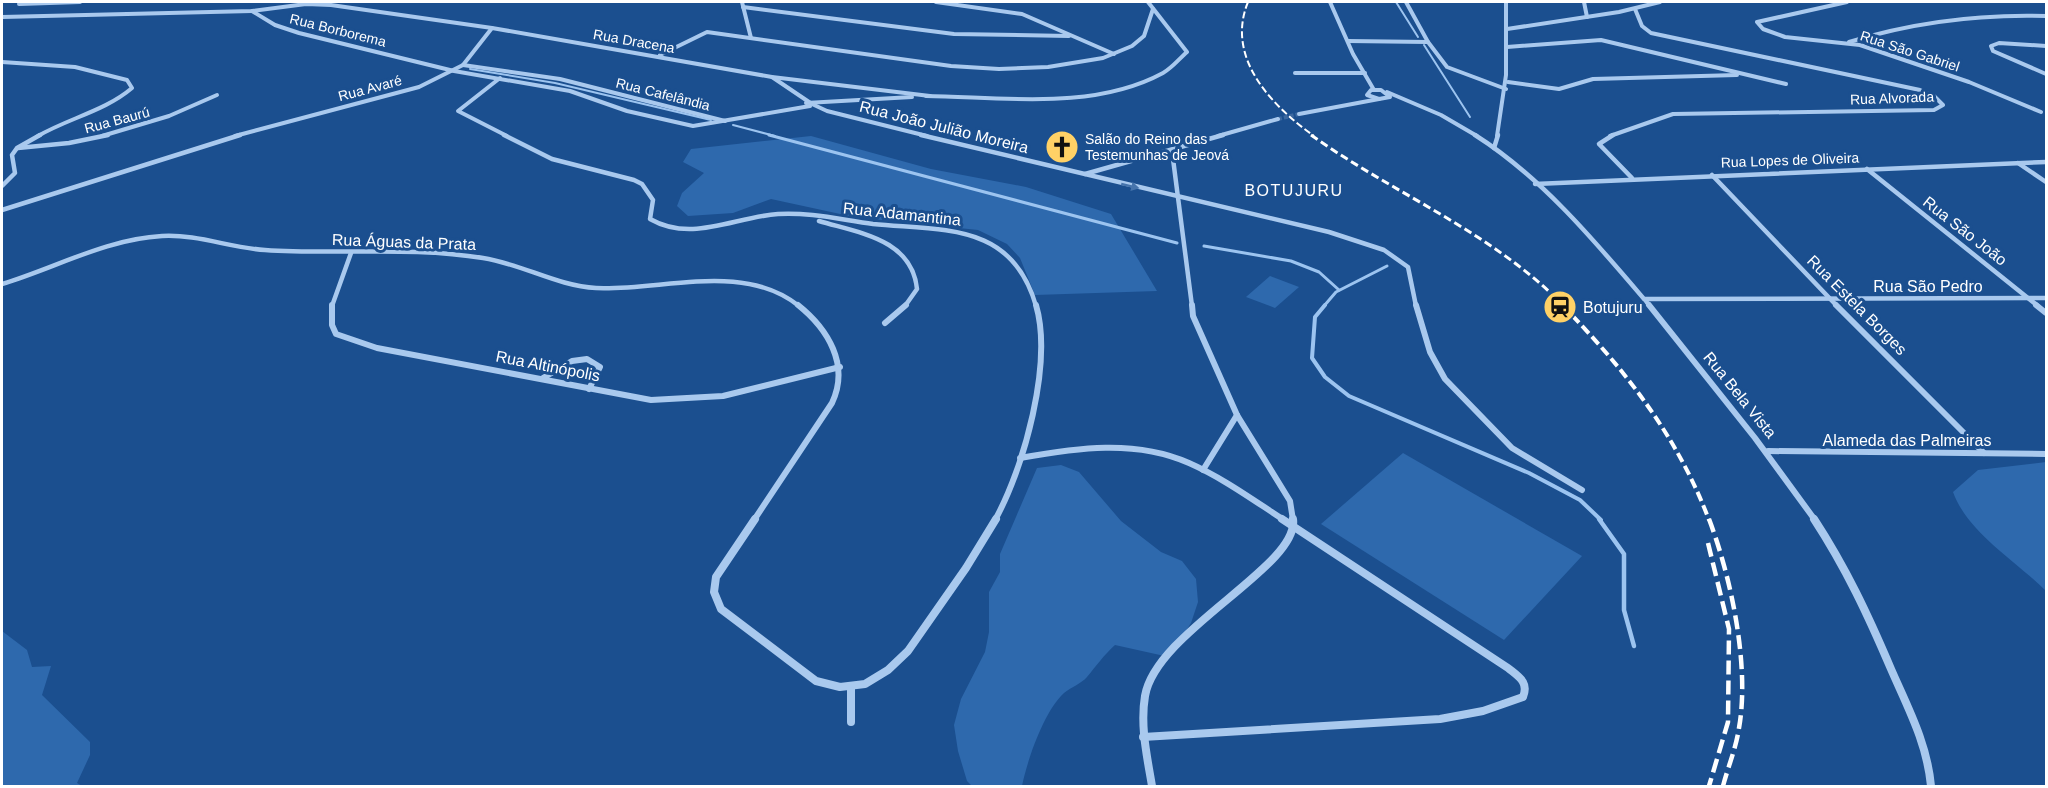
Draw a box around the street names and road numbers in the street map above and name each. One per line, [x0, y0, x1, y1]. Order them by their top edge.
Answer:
street label: Rua Borborema [288, 10, 388, 50]
street label: Rua Dracena [592, 26, 676, 56]
street label: Rua São Gabriel [1858, 27, 1962, 75]
street label: Rua Avaré [336, 72, 404, 104]
street label: Rua Cafelândia [614, 75, 712, 113]
street label: Rua Alvorada [1850, 89, 1934, 107]
street label: Rua João Julião Moreira [858, 98, 1030, 156]
street label: Rua Baurú [83, 104, 151, 136]
street label: Rua Lopes de Oliveira [1720, 150, 1860, 170]
street label: Rua São João [1920, 193, 2010, 269]
street label: Rua Adamantina [842, 199, 962, 229]
street label: Rua Águas da Prata [332, 230, 476, 253]
street label: Rua Estela Borges [1804, 252, 1910, 358]
street label: Rua São Pedro [1873, 278, 1983, 295]
street label: Rua Altinópolis [494, 348, 602, 384]
street label: Rua Bela Vista [1700, 349, 1780, 441]
street label: Alameda das Palmeiras [1823, 432, 1991, 449]

